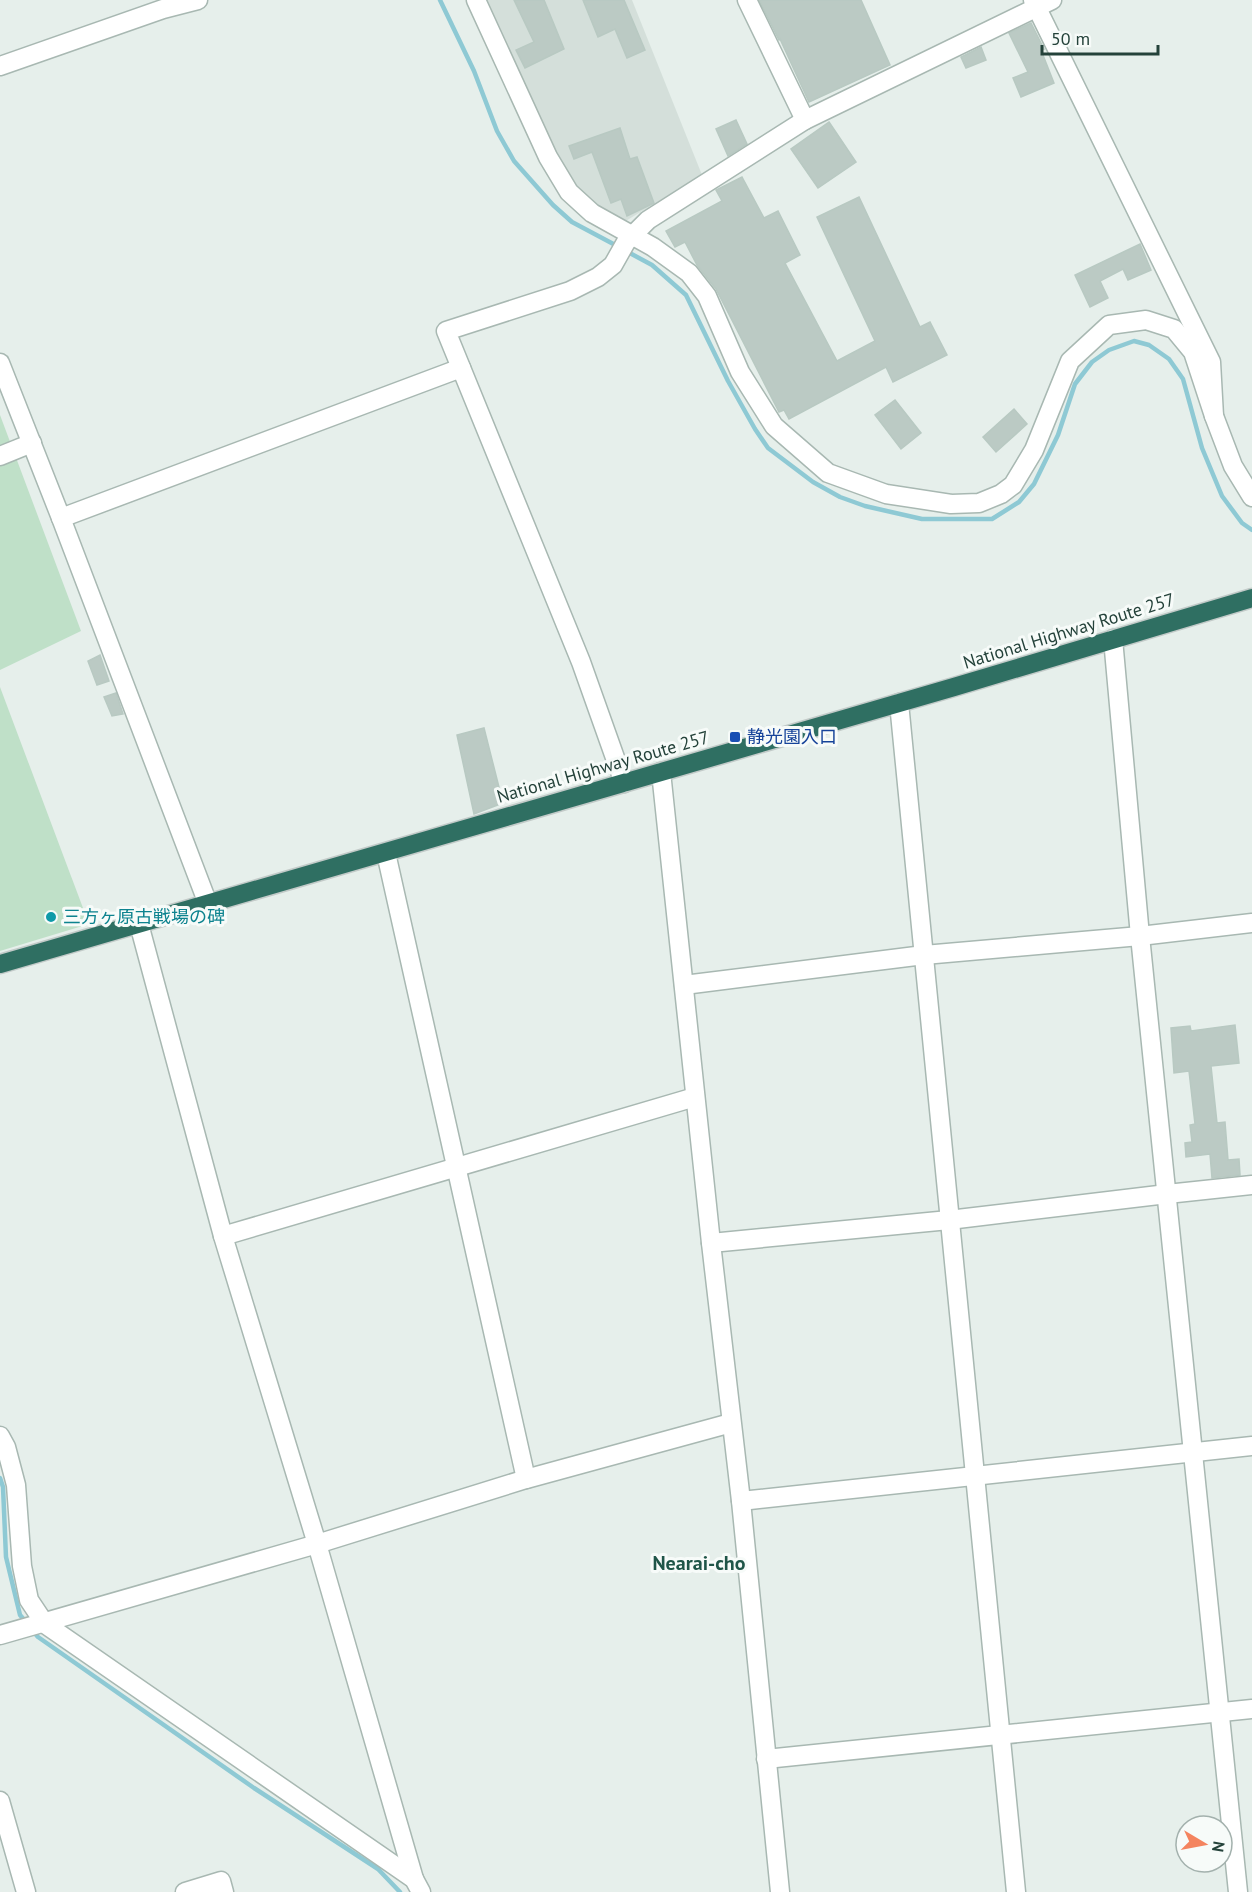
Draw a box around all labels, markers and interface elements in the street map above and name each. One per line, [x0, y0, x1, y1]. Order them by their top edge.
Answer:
scale bar [1042, 18, 1158, 56]
text: 50 m [1051, 27, 1090, 50]
street label: National Highway Route 257 [960, 587, 1177, 674]
street label: National Highway Route 257 [494, 725, 712, 808]
place label: 静光園入口 [747, 725, 837, 748]
marker: 静光園入口 [728, 730, 742, 744]
place label: 三方ヶ原古戦場の碑 [63, 905, 225, 928]
marker: 三方ヶ原古戦場の碑 [44, 910, 58, 924]
district label: Nearai-cho [652, 1550, 746, 1576]
north arrow [1174, 1814, 1234, 1874]
text: N [1208, 1840, 1230, 1854]

